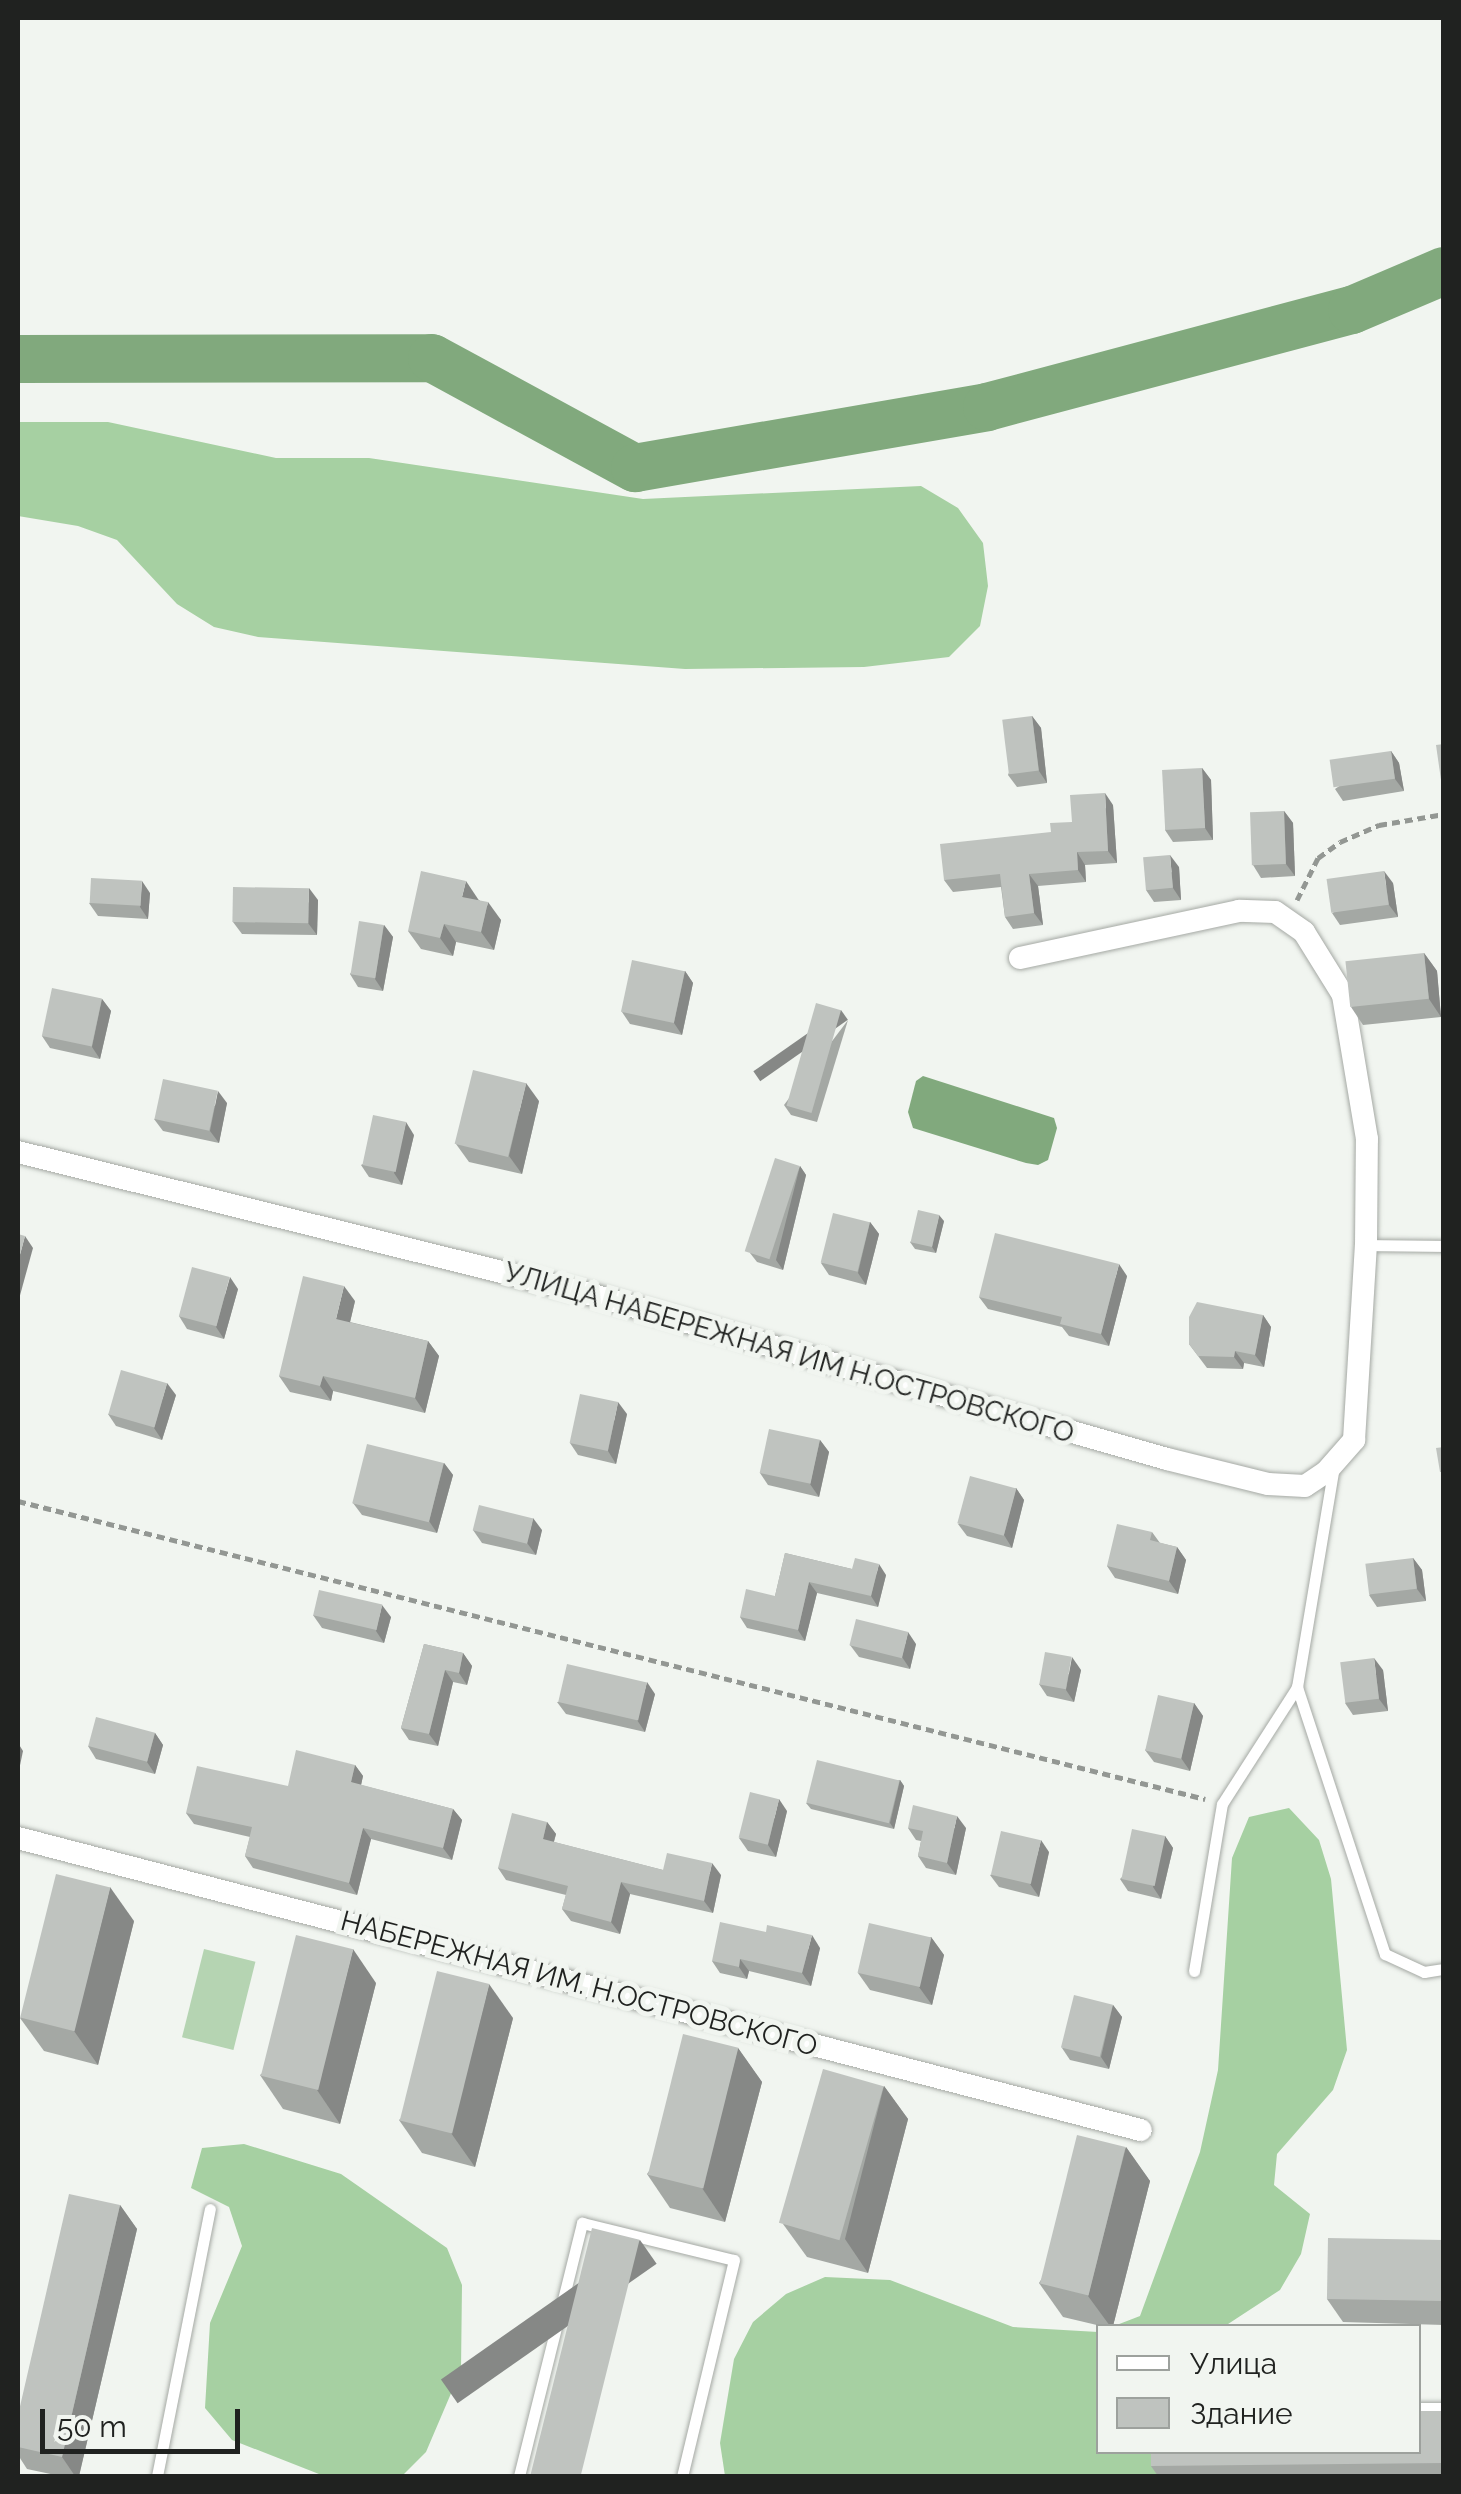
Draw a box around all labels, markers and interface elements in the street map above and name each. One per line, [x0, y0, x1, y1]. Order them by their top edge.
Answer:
street label: УЛИЦА НАБЕРЕЖНАЯ ИМ Н.ОСТРОВСКОГО [500, 1255, 1078, 1451]
street label: НАБЕРЕЖНАЯ ИМ. Н.ОСТРОВСКОГО [337, 1904, 821, 2064]
legend [1096, 2324, 1421, 2454]
text: Улица [1190, 2346, 1277, 2381]
scale bar [45, 2389, 245, 2451]
text: Здание [1190, 2396, 1293, 2431]
text: 50 m [57, 2409, 127, 2444]

